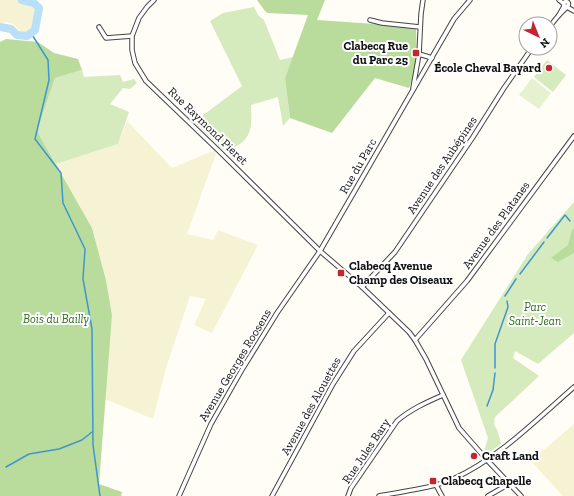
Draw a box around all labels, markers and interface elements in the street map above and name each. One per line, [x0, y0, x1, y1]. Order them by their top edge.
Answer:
north arrow [518, 16, 558, 56]
text: N [537, 35, 552, 51]
place label: Clabecq Rue du Parc 25 [343, 39, 408, 67]
marker: Clabecq Rue du Parc 25 [411, 48, 421, 58]
place label: École Cheval Bayard [434, 61, 541, 75]
marker: École Cheval Bayard [544, 63, 554, 73]
street label: Rue Raymond Pieret [165, 84, 251, 168]
street label: Avenue des Aubépines [404, 114, 480, 216]
street label: Rue du Parc [337, 135, 380, 196]
street label: Avenue des Platanes [460, 178, 532, 272]
place label: Clabecq Avenue Champ des Oiseaux [349, 259, 453, 287]
marker: Clabecq Avenue Champ des Oiseaux [336, 268, 346, 278]
park label: Parc Saint-Jean [509, 300, 561, 328]
street label: Avenue Georges Roosens [196, 306, 274, 424]
park label: Bois du Bailly [23, 312, 89, 326]
street label: Avenue des Alouettes [278, 355, 344, 457]
street label: Rue Jules Bary [339, 415, 393, 486]
place label: Craft Land [482, 449, 539, 463]
marker: Craft Land [469, 451, 479, 461]
place label: Clabecq Chapelle [441, 474, 531, 488]
marker: Clabecq Chapelle [428, 476, 438, 486]

